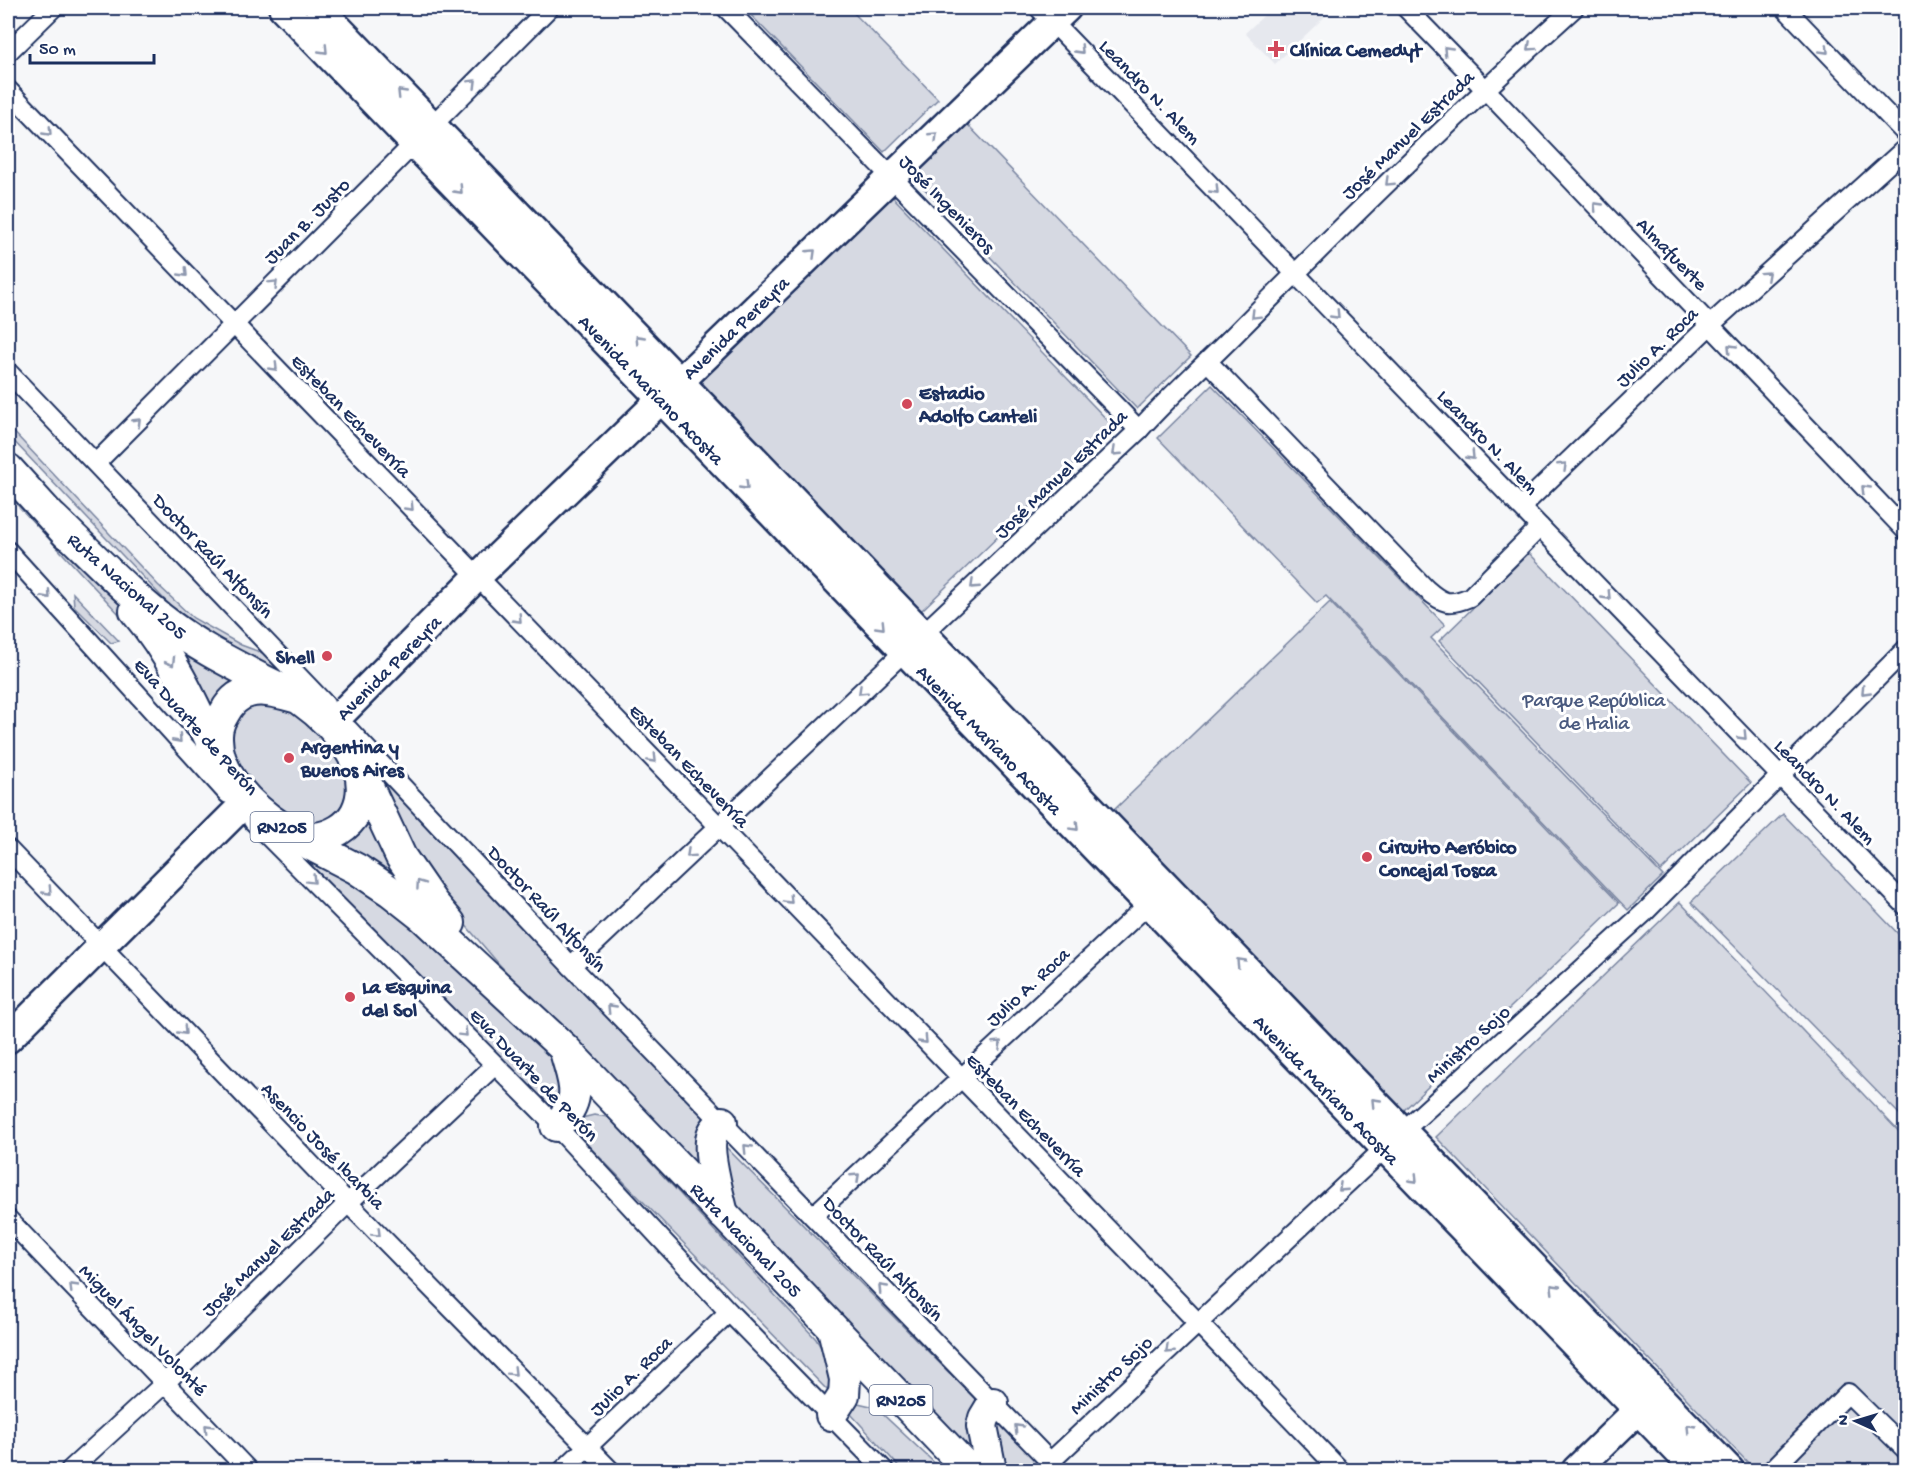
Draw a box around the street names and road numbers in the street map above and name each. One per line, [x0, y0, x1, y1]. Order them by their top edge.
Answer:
street label: Leandro N. Alem [1093, 36, 1204, 151]
street label: José Manuel Estrada [1338, 67, 1481, 206]
street label: José Ingenieros [893, 151, 999, 260]
street label: Juan B. Justo [261, 175, 356, 270]
street label: Almafuerte [1630, 214, 1711, 297]
street label: Avenida Pereyra [679, 272, 796, 386]
street label: Julio A. Roca [1613, 303, 1705, 393]
street label: Avenida Mariano Acosta [572, 311, 728, 472]
street label: Esteban Echeverría [284, 351, 415, 485]
street label: Leandro N. Alem [1431, 386, 1542, 501]
street label: José Manuel Estrada [991, 406, 1134, 545]
street label: Doctor Raúl Alfonsín [145, 489, 277, 625]
street label: Ruta Nacional 205 [61, 529, 190, 646]
street label: Avenida Pereyra [333, 612, 448, 727]
street label: Eva Duarte de Perón [127, 655, 262, 802]
street label: Avenida Mariano Acosta [910, 661, 1066, 822]
street label: Esteban Echeverría [622, 701, 753, 835]
street label: Leandro N. Alem [1768, 736, 1879, 851]
road number: RN205 [250, 812, 314, 842]
street label: Doctor Raúl Alfonsín [480, 841, 610, 979]
street label: Julio A. Roca [983, 944, 1076, 1033]
street label: Ministro Sojo [1422, 1002, 1516, 1089]
street label: Eva Duarte de Perón [463, 1005, 602, 1148]
street label: Avenida Mariano Acosta [1247, 1011, 1403, 1172]
street label: Esteban Echeverría [959, 1050, 1090, 1184]
street label: Asencio José Ibarbia [255, 1079, 389, 1217]
street label: Ruta Nacional 205 [684, 1179, 805, 1304]
street label: José Manuel Estrada [198, 1184, 341, 1323]
street label: Doctor Raúl Alfonsín [815, 1192, 947, 1328]
street label: Miguel Ángel Volonté [72, 1259, 212, 1403]
street label: Julio A. Roca [587, 1332, 679, 1422]
street label: Ministro Sojo [1066, 1332, 1159, 1421]
road number: RN205 [870, 1385, 932, 1415]

